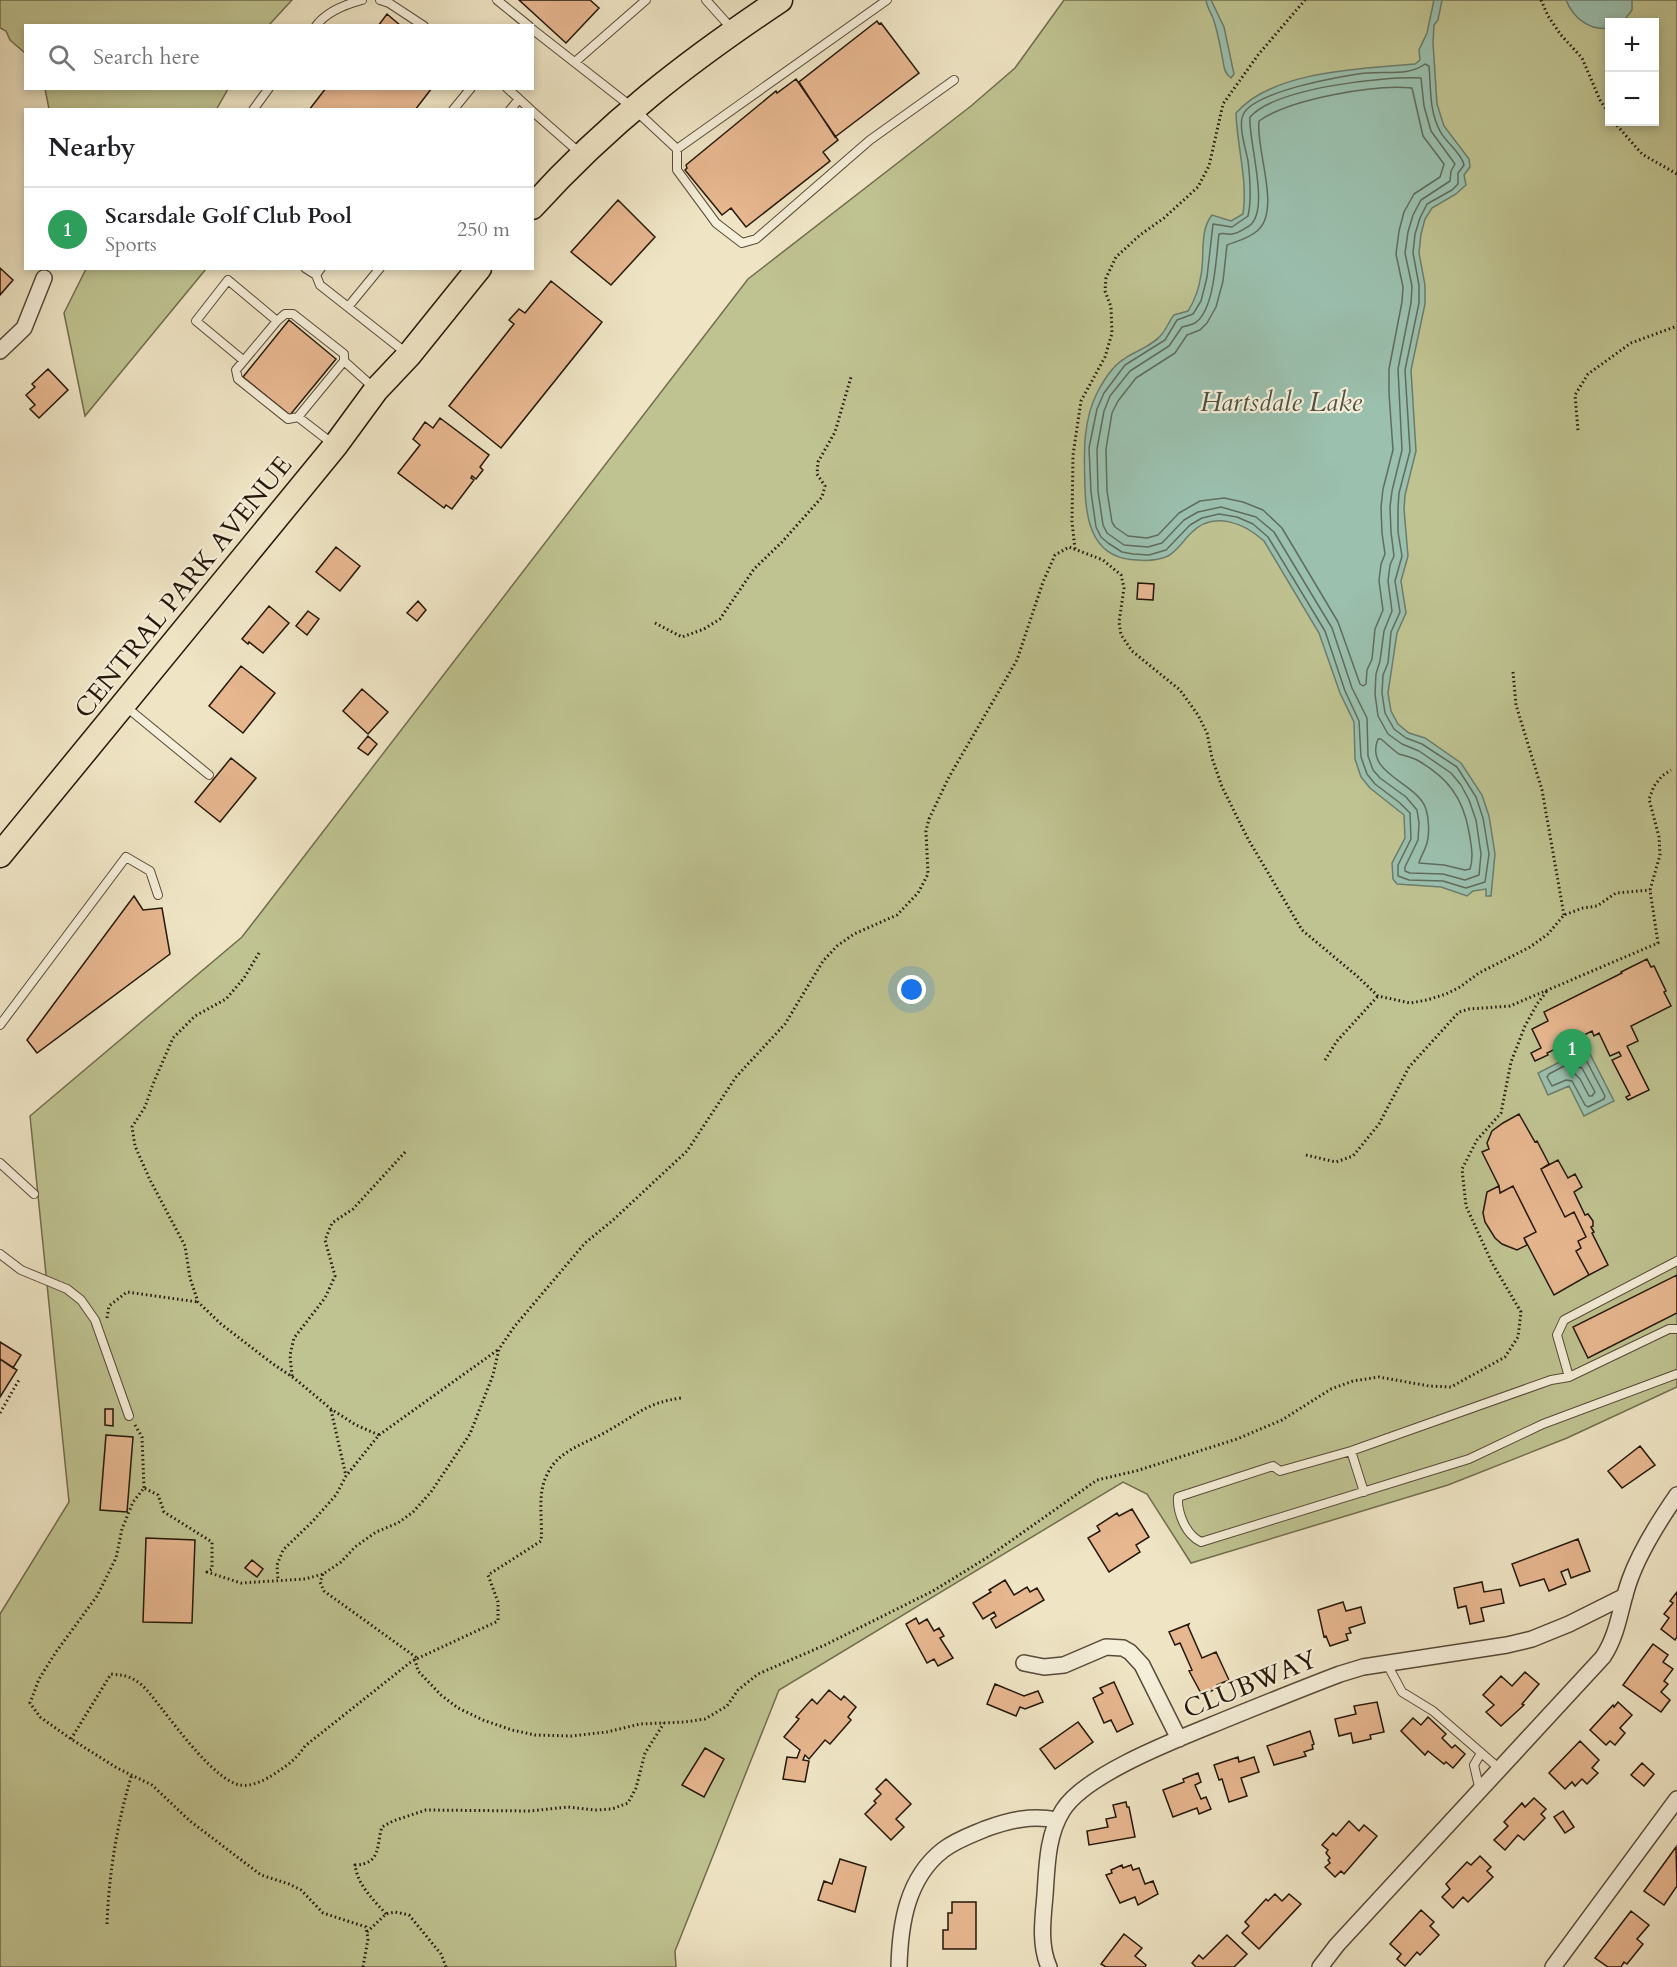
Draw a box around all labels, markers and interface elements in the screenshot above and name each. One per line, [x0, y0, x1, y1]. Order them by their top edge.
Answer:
map controls [1605, 18, 1659, 126]
button: + [1605, 18, 1659, 72]
search box [24, 24, 534, 90]
icon: search [45, 41, 78, 74]
text: Search here [93, 42, 200, 72]
button: − [1605, 72, 1659, 126]
text: Nearby [48, 130, 136, 165]
text: Scarsdale Golf Club Pool [105, 201, 352, 231]
text: 1 [62, 216, 73, 243]
text: 250 m [457, 216, 510, 243]
text: Sports [105, 231, 157, 258]
water label: Hartsdale Lake [1200, 384, 1363, 421]
street label: CENTRAL PARK AVENUE [66, 449, 300, 725]
your location [897, 975, 926, 1004]
pin: 1 [1552, 1030, 1592, 1079]
street label: CLUBWAY [1178, 1641, 1323, 1727]

